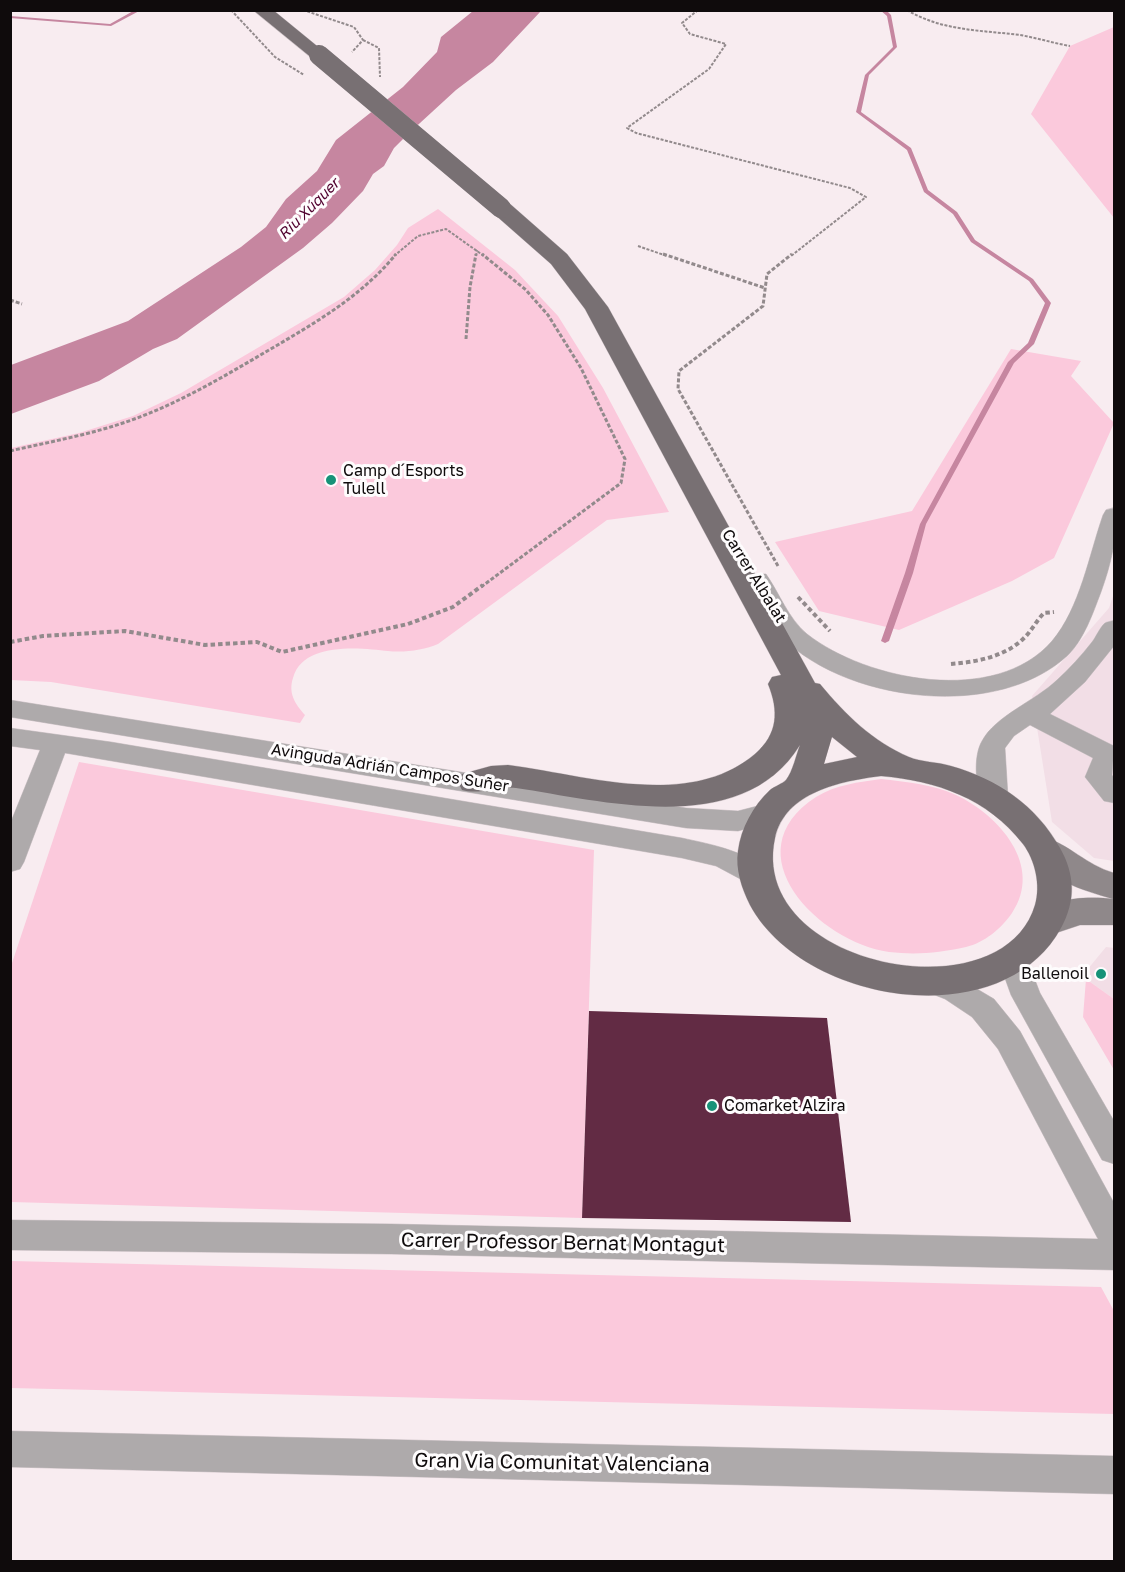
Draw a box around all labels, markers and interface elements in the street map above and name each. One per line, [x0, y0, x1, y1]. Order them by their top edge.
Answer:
water label: Riu Xúquer [275, 175, 343, 243]
place label: Camp d´Esports Tulell [343, 461, 464, 499]
marker: Camp d´Esports Tulell [324, 473, 338, 487]
street label: Carrer Albalat [718, 526, 790, 626]
street label: Avinguda Adrián Campos Suñer [270, 740, 510, 796]
place label: Ballenoil [1021, 964, 1089, 984]
marker: Ballenoil [1094, 967, 1108, 981]
place label: Comarket Alzira [724, 1096, 846, 1116]
marker: Comarket Alzira [705, 1099, 719, 1113]
street label: Carrer Professor Bernat Montagut [401, 1228, 725, 1258]
street label: Gran Via Comunitat Valenciana [414, 1448, 710, 1478]

